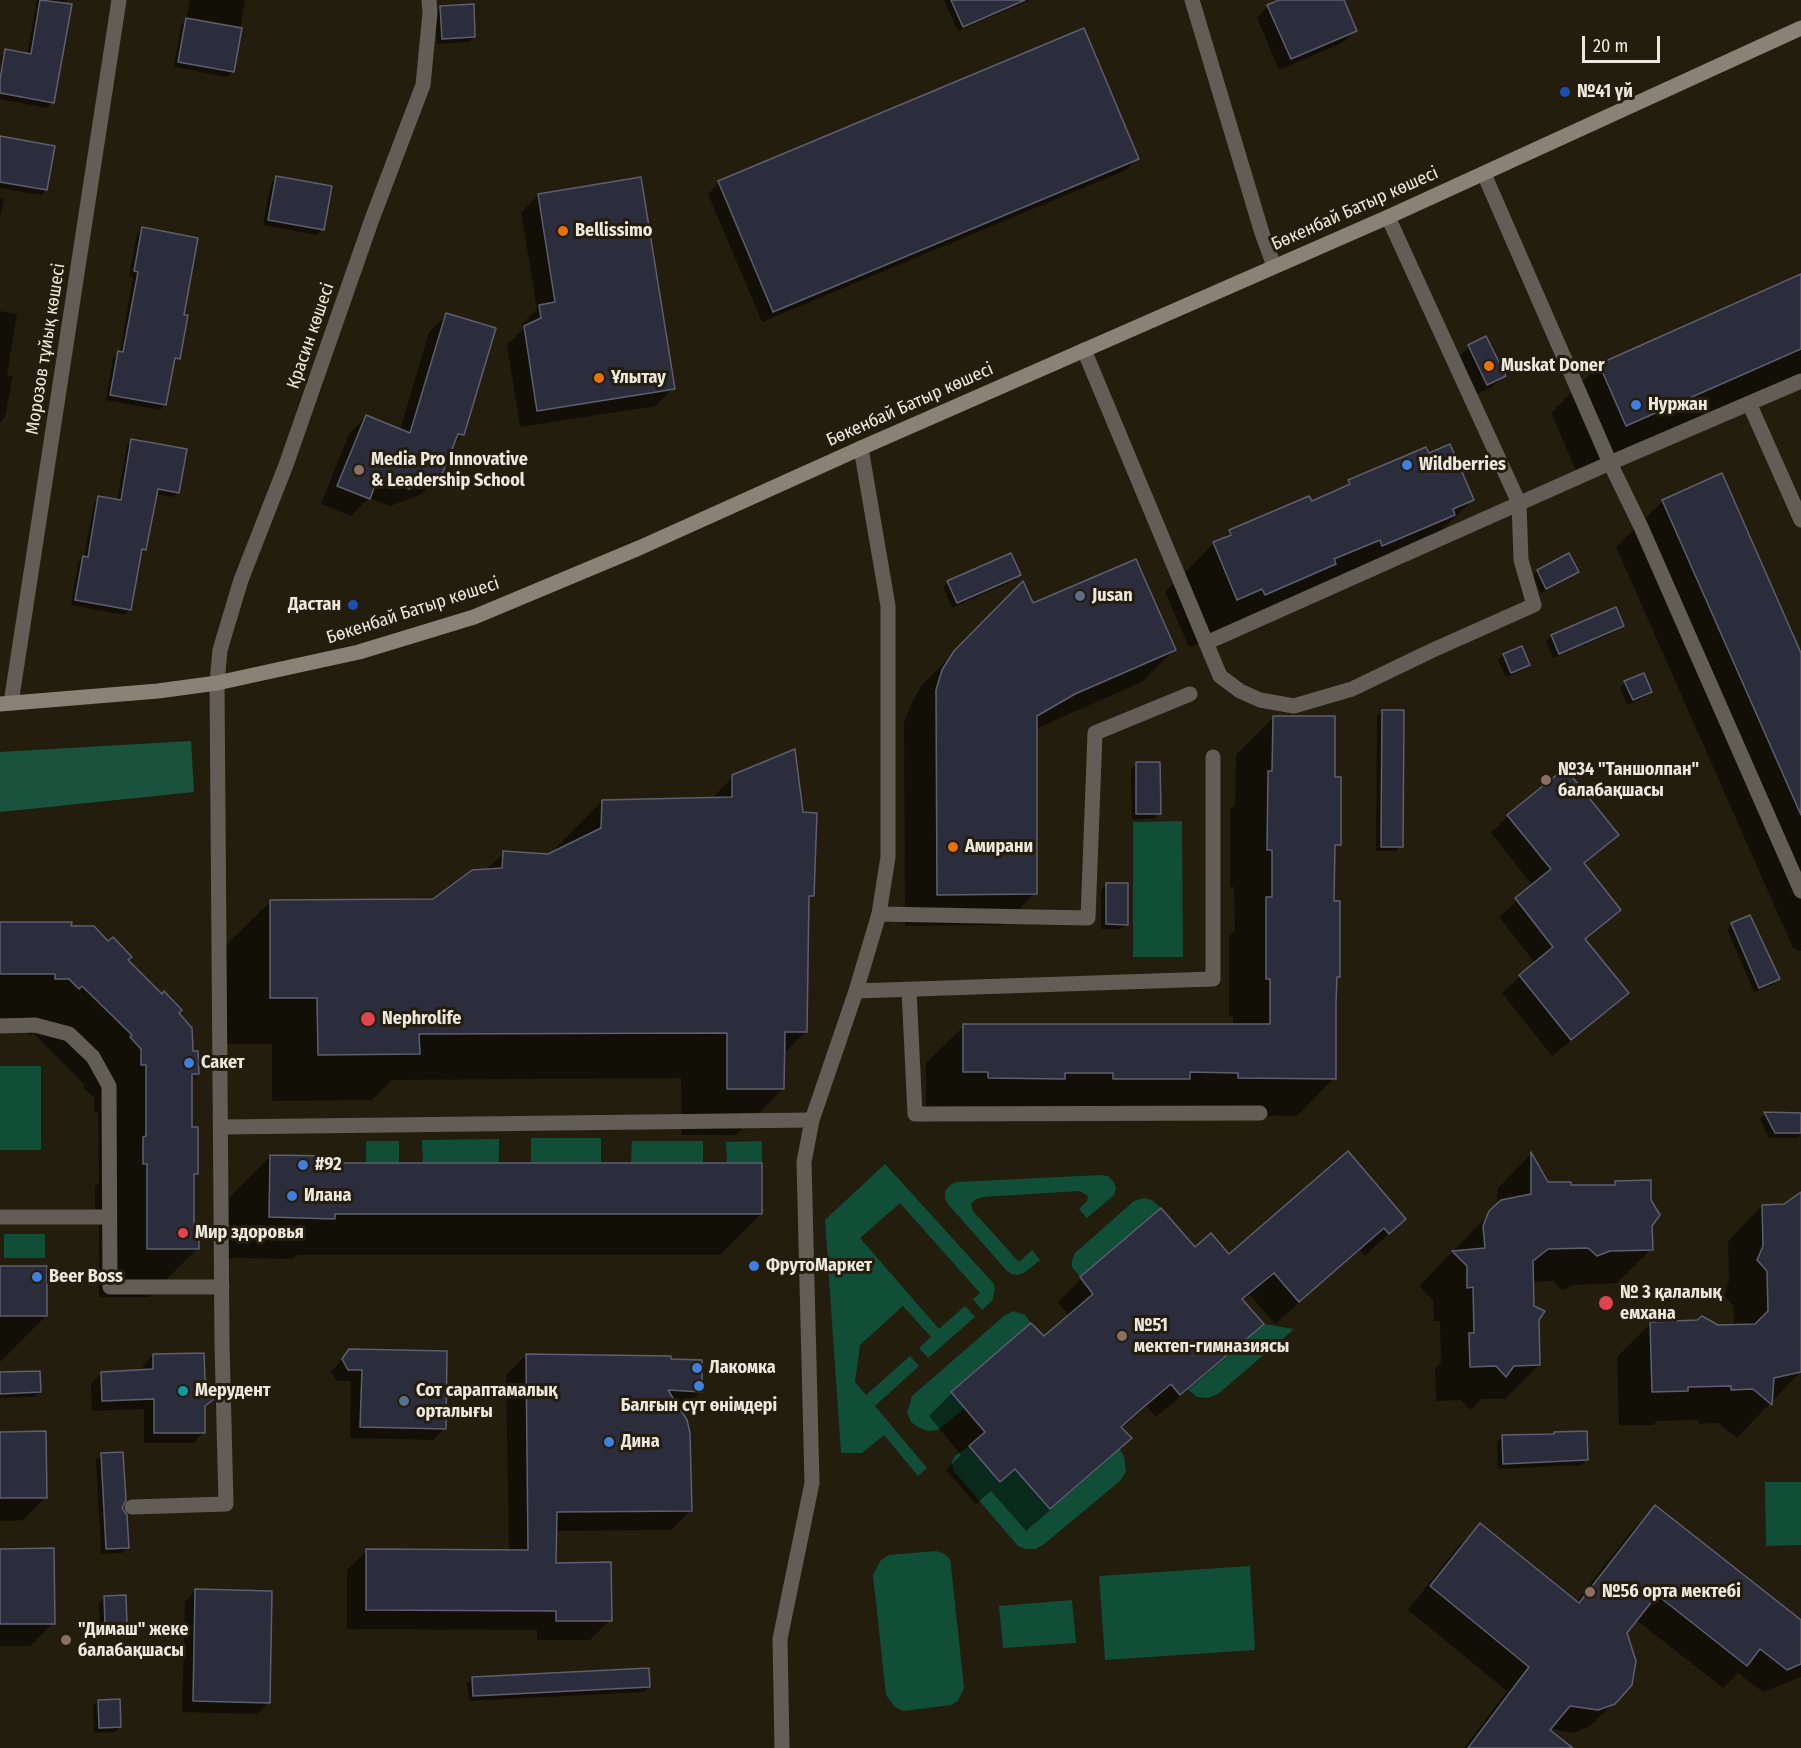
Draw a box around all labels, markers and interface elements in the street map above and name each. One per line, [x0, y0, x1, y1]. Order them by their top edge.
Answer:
scale bar [1585, 24, 1663, 62]
text: 20 m [1593, 35, 1628, 57]
place label: №41 үй [1577, 81, 1633, 103]
marker: №41 үй [1558, 85, 1572, 99]
street label: Бөкенбай Батыр көшесі [1268, 162, 1442, 256]
place label: Bellissimo [575, 220, 652, 242]
marker: Bellissimo [556, 224, 570, 238]
street label: Морозов тұйық көшесі [22, 262, 70, 436]
street label: Красин көшесі [283, 280, 339, 392]
place label: Muskat Doner [1501, 355, 1605, 377]
street label: Бөкенбай Батыр көшесі [823, 358, 997, 452]
marker: Muskat Doner [1482, 359, 1496, 373]
place label: Ұлытау [611, 367, 666, 389]
marker: Ұлытау [592, 371, 606, 385]
place label: Нуржан [1648, 394, 1707, 416]
marker: Нуржан [1629, 398, 1643, 412]
place label: Media Pro Innovative & Leadership School [371, 449, 528, 492]
place label: Wildberries [1419, 454, 1506, 476]
marker: Wildberries [1400, 458, 1414, 472]
marker: Media Pro Innovative & Leadership School [352, 463, 366, 477]
street label: Бөкенбай Батыр көшесі [324, 573, 502, 649]
place label: Jusan [1092, 585, 1133, 607]
marker: Jusan [1073, 589, 1087, 603]
place label: Дастан [288, 594, 341, 616]
marker: Дастан [346, 598, 360, 612]
place label: №34 "Таншолпан" балабақшасы [1558, 759, 1699, 802]
marker: №34 "Таншолпан" балабақшасы [1539, 773, 1553, 787]
place label: Амирани [965, 836, 1033, 858]
marker: Амирани [946, 840, 960, 854]
place label: Nephrolife [382, 1008, 461, 1030]
marker: Nephrolife [359, 1010, 377, 1028]
place label: Сакет [201, 1052, 244, 1074]
marker: Сакет [182, 1056, 196, 1070]
place label: #92 [315, 1154, 342, 1176]
marker: #92 [296, 1158, 310, 1172]
place label: Илана [304, 1185, 352, 1207]
marker: Илана [285, 1189, 299, 1203]
place label: Мир здоровья [195, 1222, 304, 1244]
marker: Мир здоровья [176, 1226, 190, 1240]
place label: ФрутоМаркет [766, 1255, 872, 1277]
marker: ФрутоМаркет [747, 1259, 761, 1273]
place label: Beer Boss [49, 1266, 123, 1288]
marker: Beer Boss [30, 1270, 44, 1284]
place label: № 3 қалалық емхана [1620, 1282, 1722, 1324]
marker: № 3 қалалық емхана [1597, 1294, 1615, 1312]
place label: №51 мектеп-гимназиясы [1134, 1315, 1289, 1358]
marker: №51 мектеп-гимназиясы [1115, 1329, 1129, 1343]
place label: Лакомка [709, 1357, 776, 1379]
marker: Лакомка [690, 1361, 704, 1375]
marker: Балғын сүт өнімдері [692, 1379, 706, 1393]
place label: Мерудент [195, 1380, 270, 1402]
place label: Сот сараптамалық орталығы [416, 1380, 557, 1422]
marker: Мерудент [176, 1384, 190, 1398]
marker: Сот сараптамалық орталығы [397, 1394, 411, 1408]
place label: Балғын сүт өнімдері [621, 1395, 777, 1417]
place label: Дина [621, 1431, 660, 1453]
marker: Дина [602, 1435, 616, 1449]
place label: №56 орта мектебі [1602, 1581, 1741, 1603]
marker: №56 орта мектебі [1583, 1585, 1597, 1599]
place label: "Димаш" жеке балабақшасы [78, 1619, 188, 1662]
marker: "Димаш" жеке балабақшасы [59, 1633, 73, 1647]

